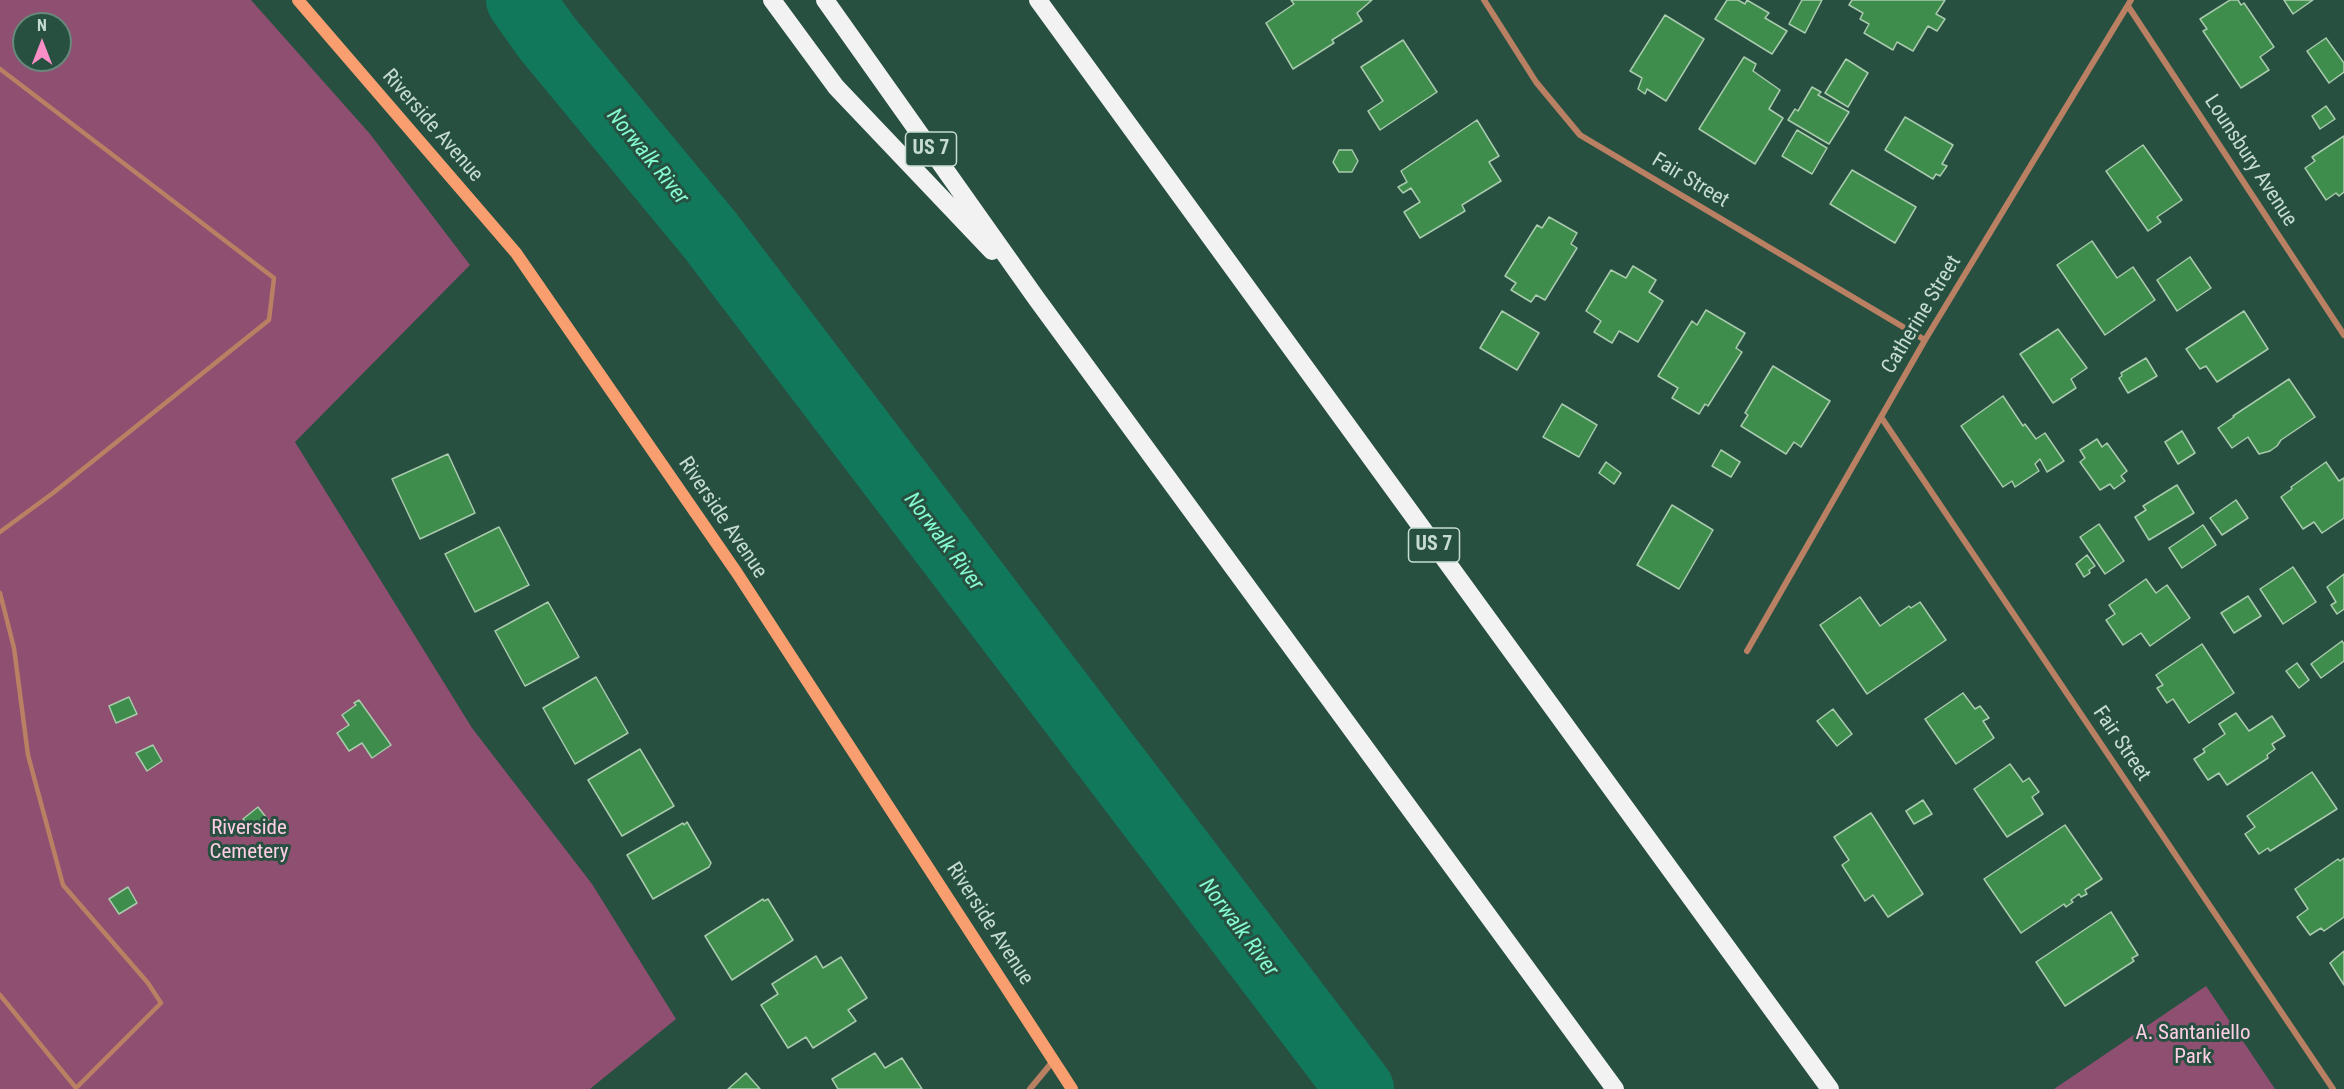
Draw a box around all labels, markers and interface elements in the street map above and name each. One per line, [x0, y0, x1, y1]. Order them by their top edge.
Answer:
north arrow [12, 12, 72, 72]
text: N [37, 16, 47, 35]
street label: Riverside Avenue [376, 65, 488, 187]
street label: Lounsbury Avenue [2198, 91, 2302, 231]
water label: Norwalk River [600, 104, 694, 210]
road number: US 7 [906, 132, 956, 166]
street label: Fair Street [1647, 148, 1733, 214]
street label: Catherine Street [1877, 251, 1967, 379]
street label: Riverside Avenue [672, 453, 772, 583]
water label: Norwalk River [898, 488, 988, 596]
road number: US 7 [1408, 528, 1460, 562]
street label: Fair Street [2087, 702, 2155, 786]
park label: Riverside Cemetery [210, 816, 288, 866]
street label: Riverside Avenue [940, 858, 1038, 990]
water label: Norwalk River [1193, 874, 1283, 982]
park label: A. Santaniello Park [2136, 1021, 2250, 1071]

